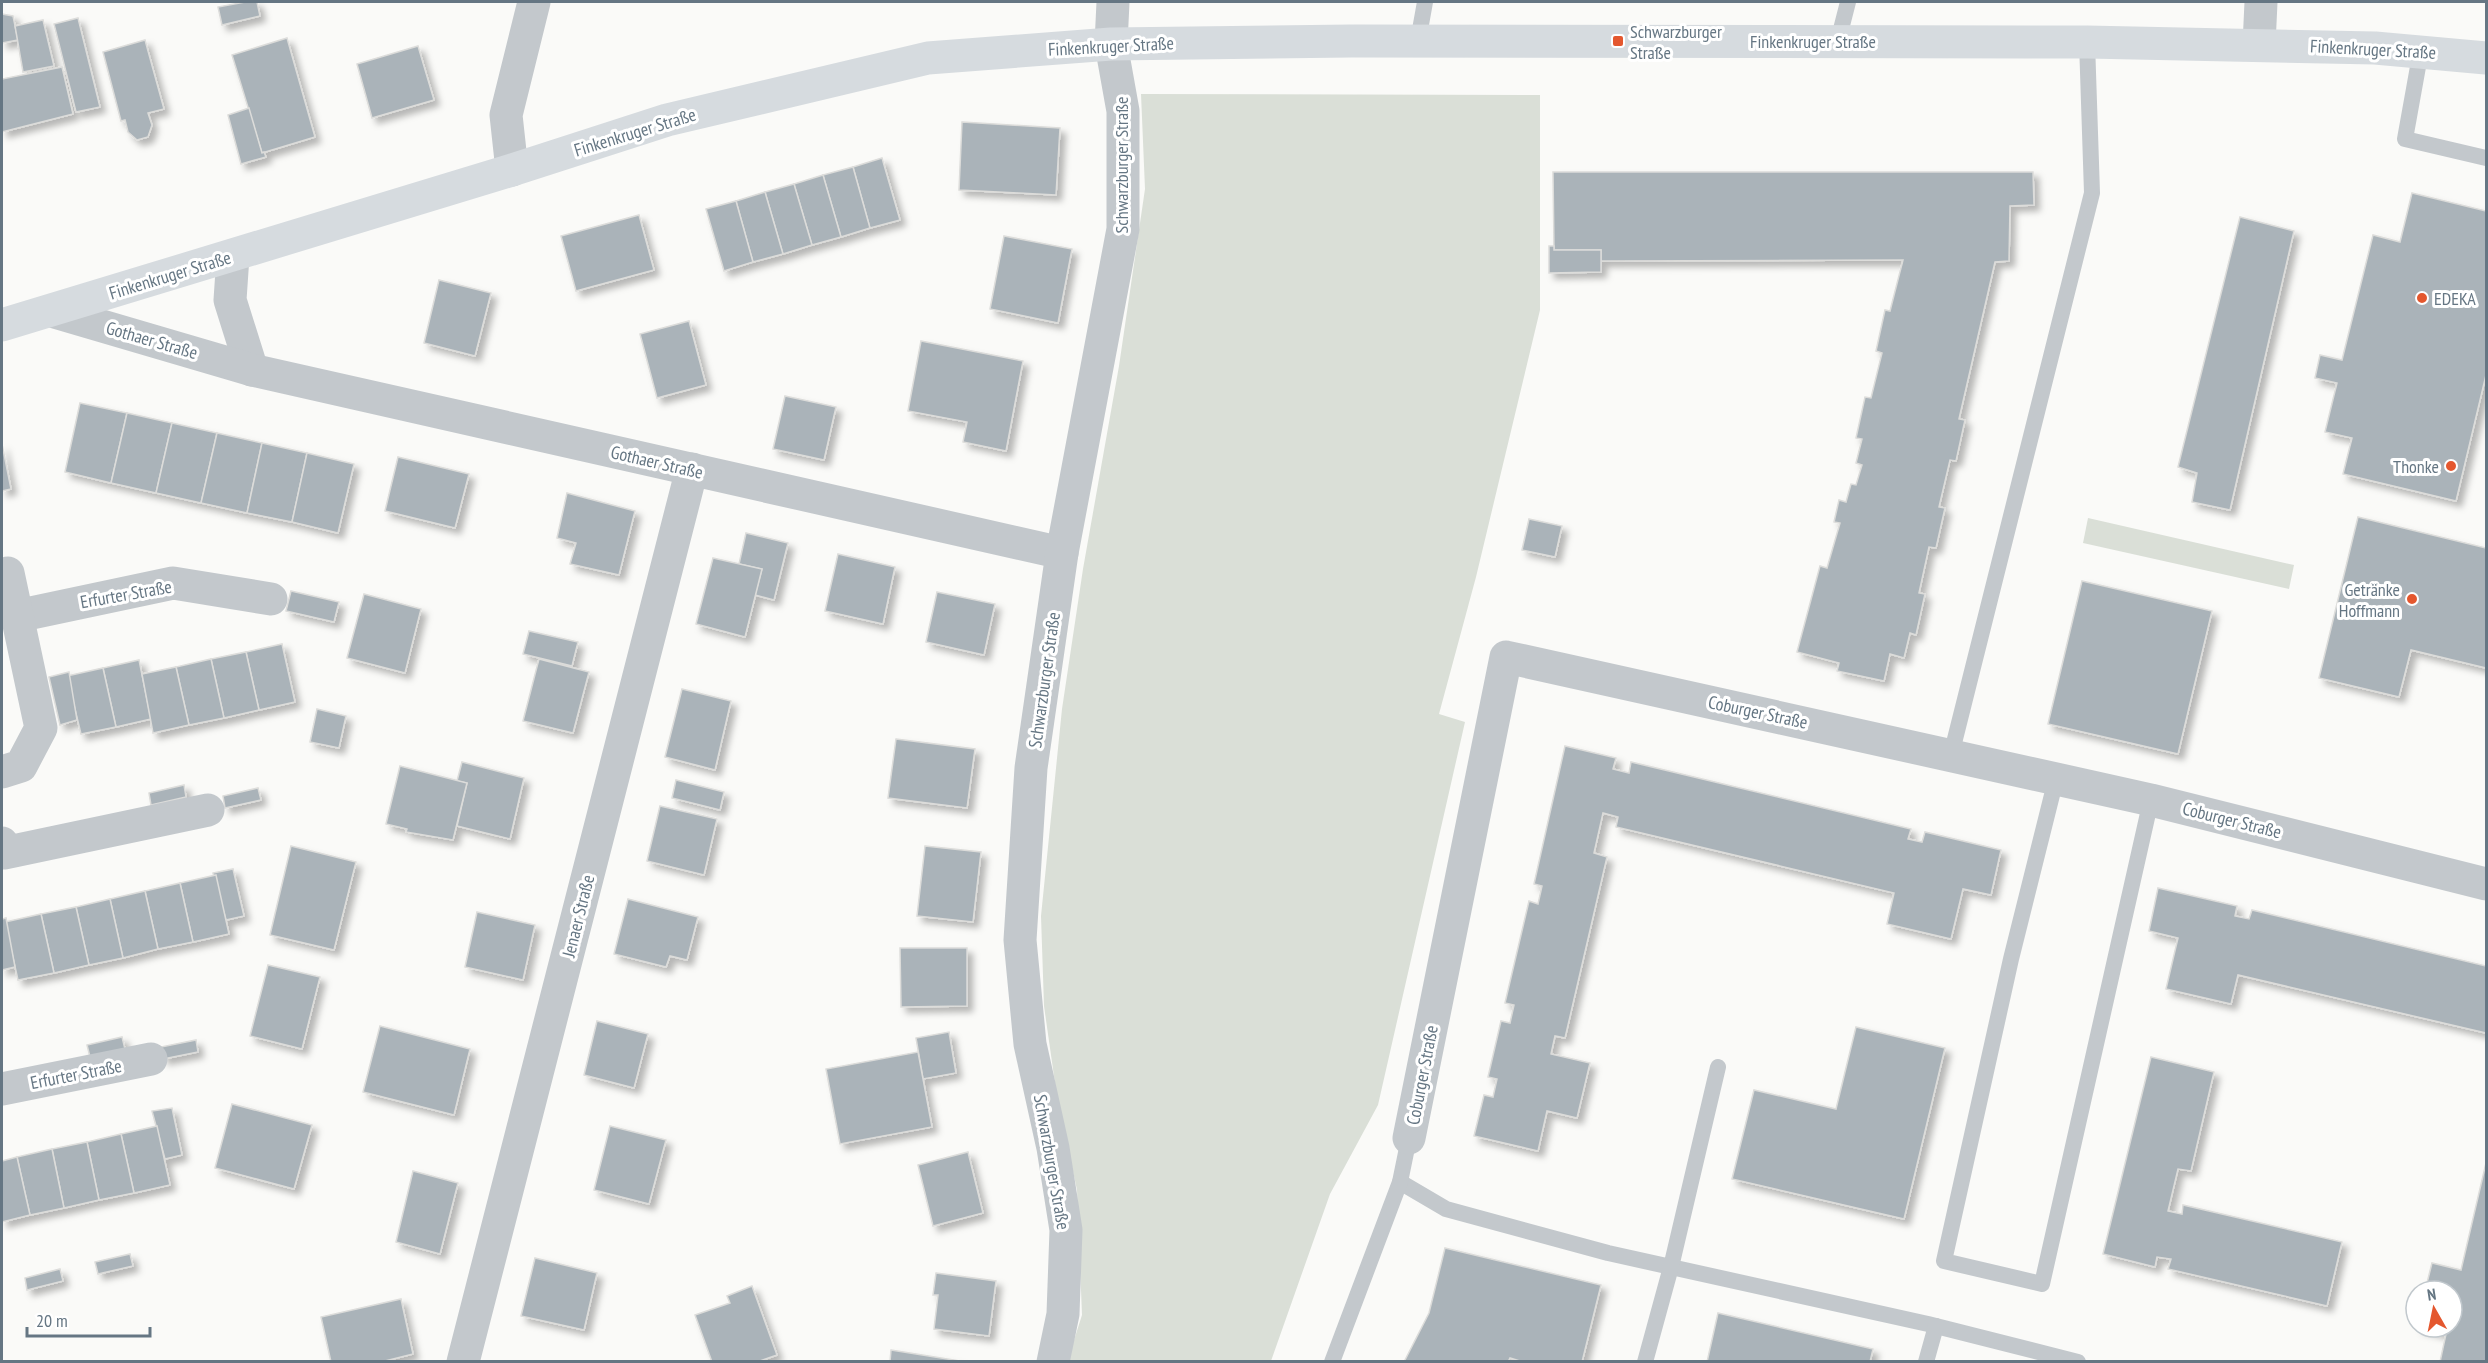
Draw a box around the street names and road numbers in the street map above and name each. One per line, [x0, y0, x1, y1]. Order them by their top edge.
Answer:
street label: Finkenkruger Straße [1750, 30, 1876, 53]
street label: Finkenkruger Straße [1047, 31, 1175, 61]
street label: Finkenkruger Straße [2309, 34, 2437, 64]
street label: Schwarzburger Straße [1110, 97, 1133, 233]
street label: Finkenkruger Straße [571, 103, 699, 161]
street label: Finkenkruger Straße [106, 246, 234, 304]
street label: Gothaer Straße [104, 316, 200, 364]
street label: Gothaer Straße [609, 440, 705, 484]
street label: Erfurter Straße [78, 575, 174, 613]
street label: Schwarzburger Straße [1023, 611, 1065, 749]
street label: Coburger Straße [1706, 690, 1810, 734]
street label: Coburger Straße [2180, 797, 2284, 843]
street label: Jenaer Straße [556, 872, 599, 961]
street label: Coburger Straße [1401, 1023, 1443, 1127]
street label: Erfurter Straße [28, 1054, 124, 1094]
street label: Schwarzburger Straße [1029, 1093, 1075, 1231]

